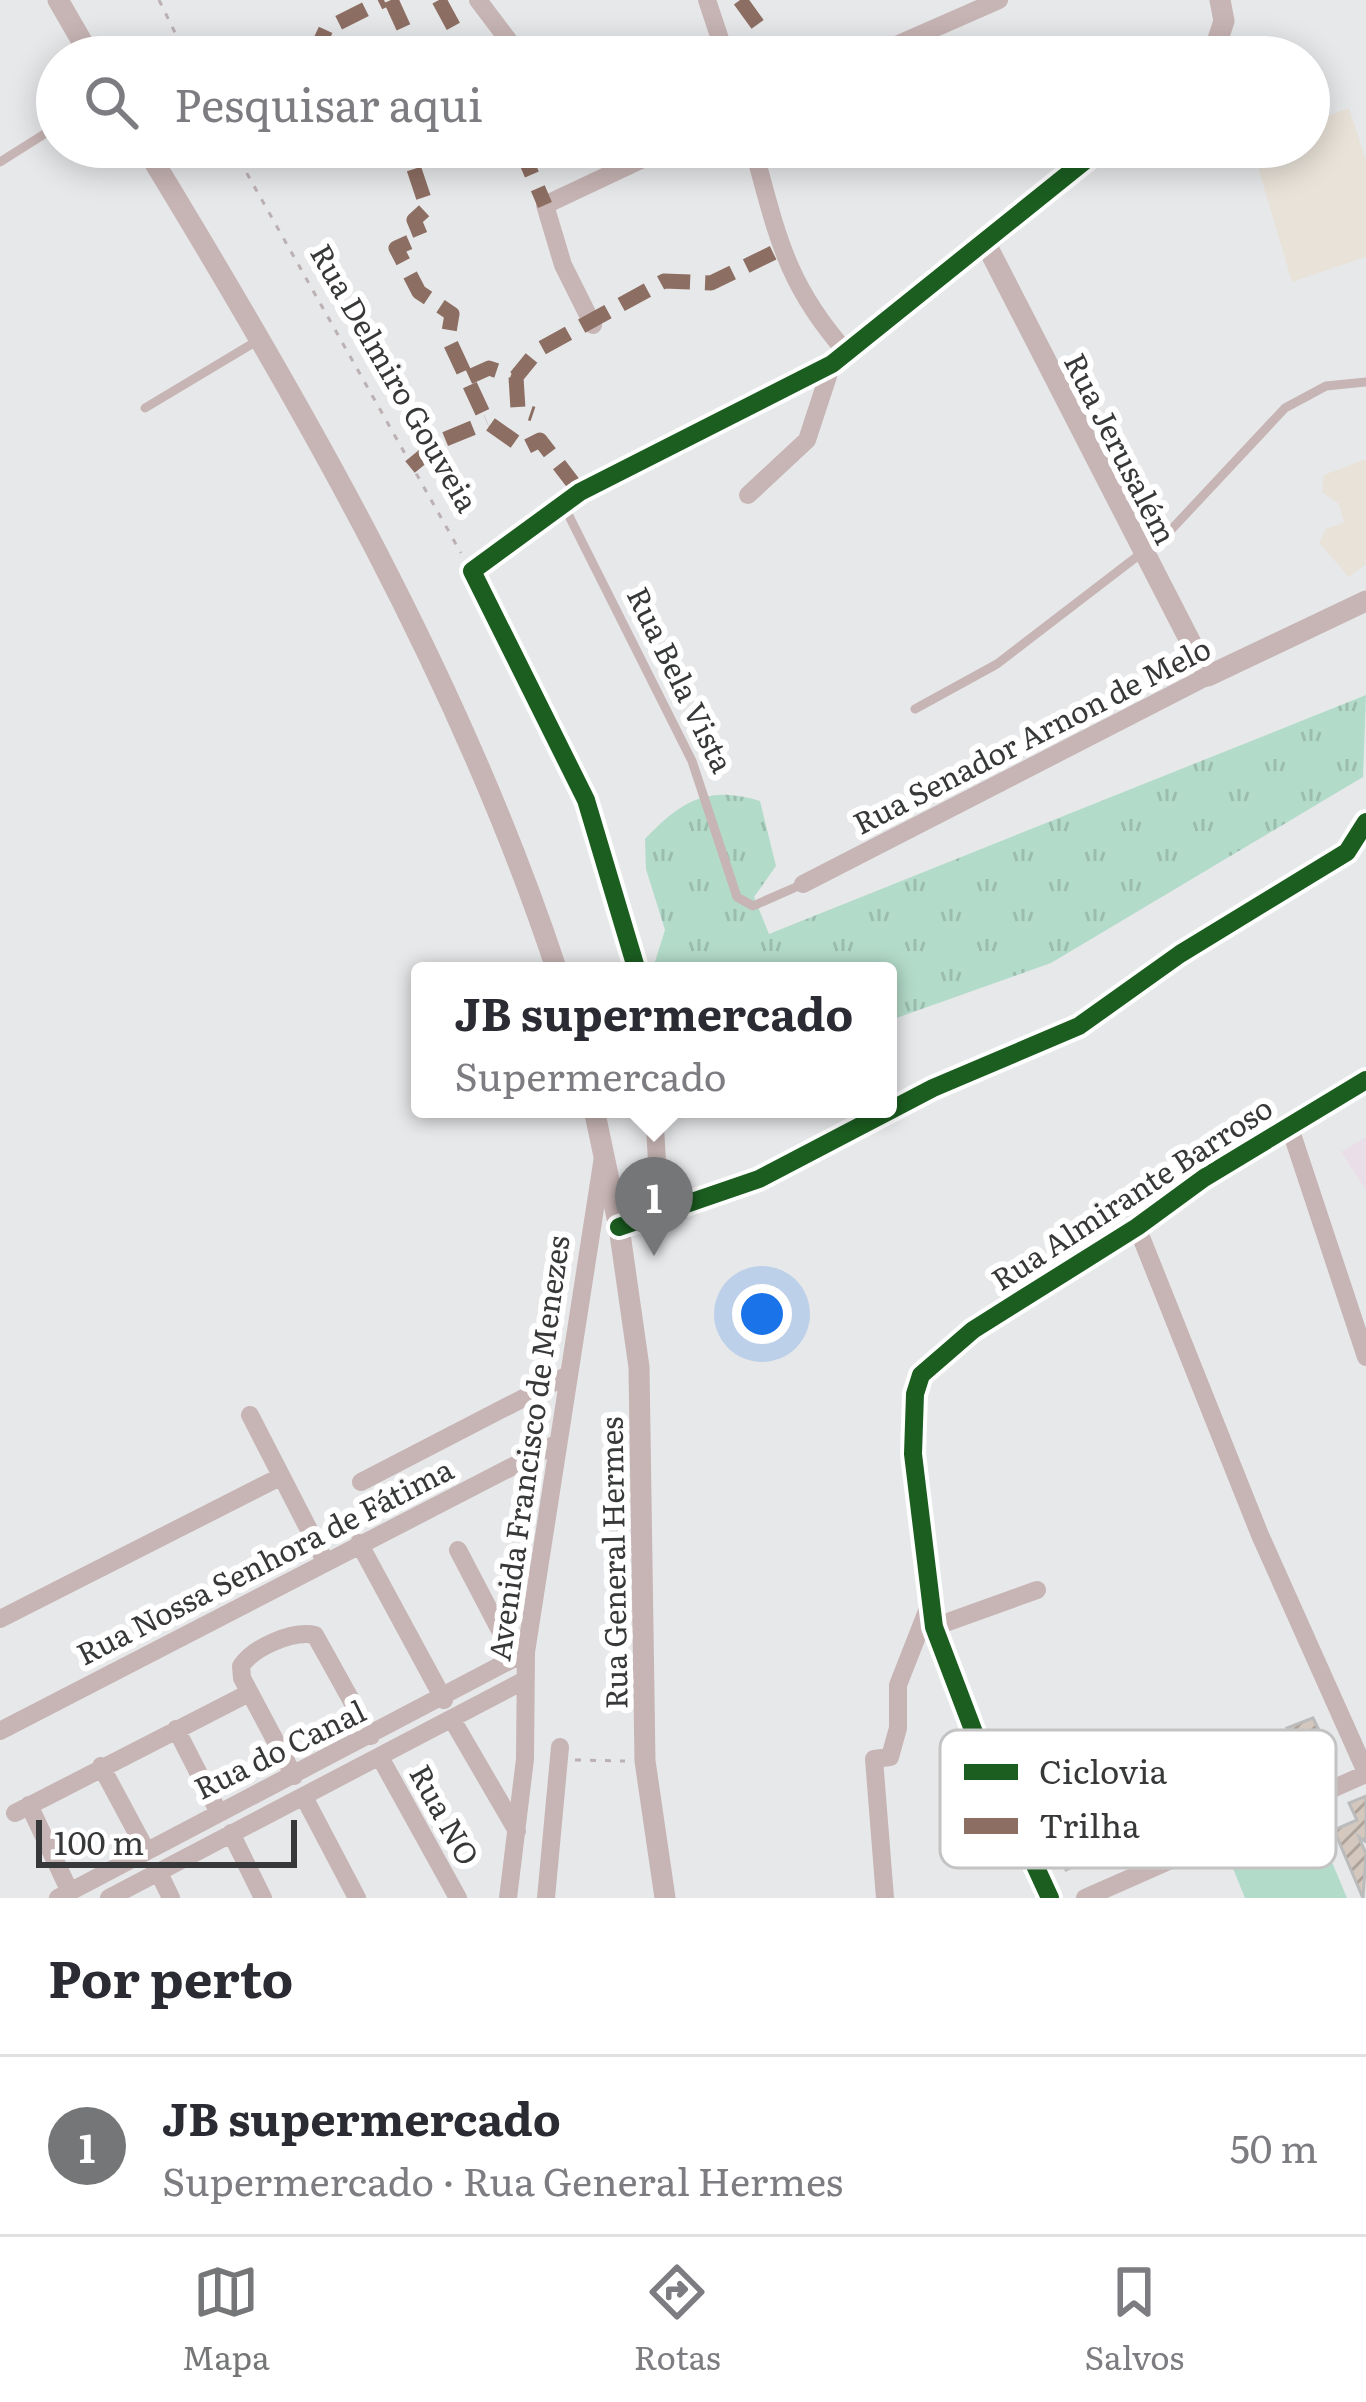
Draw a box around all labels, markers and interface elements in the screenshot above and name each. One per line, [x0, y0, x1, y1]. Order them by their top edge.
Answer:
search box [36, 36, 1330, 168]
icon: search [78, 69, 144, 135]
text: Pesquisar aqui [174, 69, 483, 136]
street label: Rua Delmiro Gouveia [301, 235, 491, 520]
street label: Rua Jerusalém [1055, 345, 1189, 551]
street label: Rua Bela Vista [618, 579, 746, 780]
street label: Rua Senador Arnon de Melo [844, 624, 1218, 844]
popup [411, 962, 897, 1118]
text: JB supermercado [455, 978, 853, 1045]
text: Supermercado [455, 1045, 727, 1103]
street label: Rua Almirante Barroso [982, 1084, 1280, 1300]
pin: 1 [615, 1157, 693, 1256]
street label: Avenida Francisco de Menezes [475, 1232, 579, 1664]
your location [732, 1284, 792, 1344]
street label: Rua General Hermes [587, 1416, 637, 1710]
street label: Rua Nossa Senhora de Fátima [68, 1445, 461, 1674]
street label: Rua do Canal [186, 1687, 372, 1809]
legend [940, 1730, 1336, 1868]
text: Ciclovia [1039, 1745, 1167, 1794]
street label: Rua NO [400, 1756, 492, 1872]
text: Trilha [1039, 1799, 1140, 1848]
scale bar [36, 1814, 297, 1867]
text: 100 m [54, 1816, 144, 1865]
text: Por perto [48, 1938, 293, 2014]
text: JB supermercado [162, 2083, 561, 2150]
text: 1 [79, 2117, 95, 2175]
text: 50 m [1230, 2117, 1318, 2175]
text: Supermercado · Rua General Hermes [162, 2150, 843, 2208]
tab: Mapa [182, 2259, 270, 2380]
tab: Rotas [634, 2259, 721, 2380]
tab: Salvos [1085, 2259, 1184, 2380]

